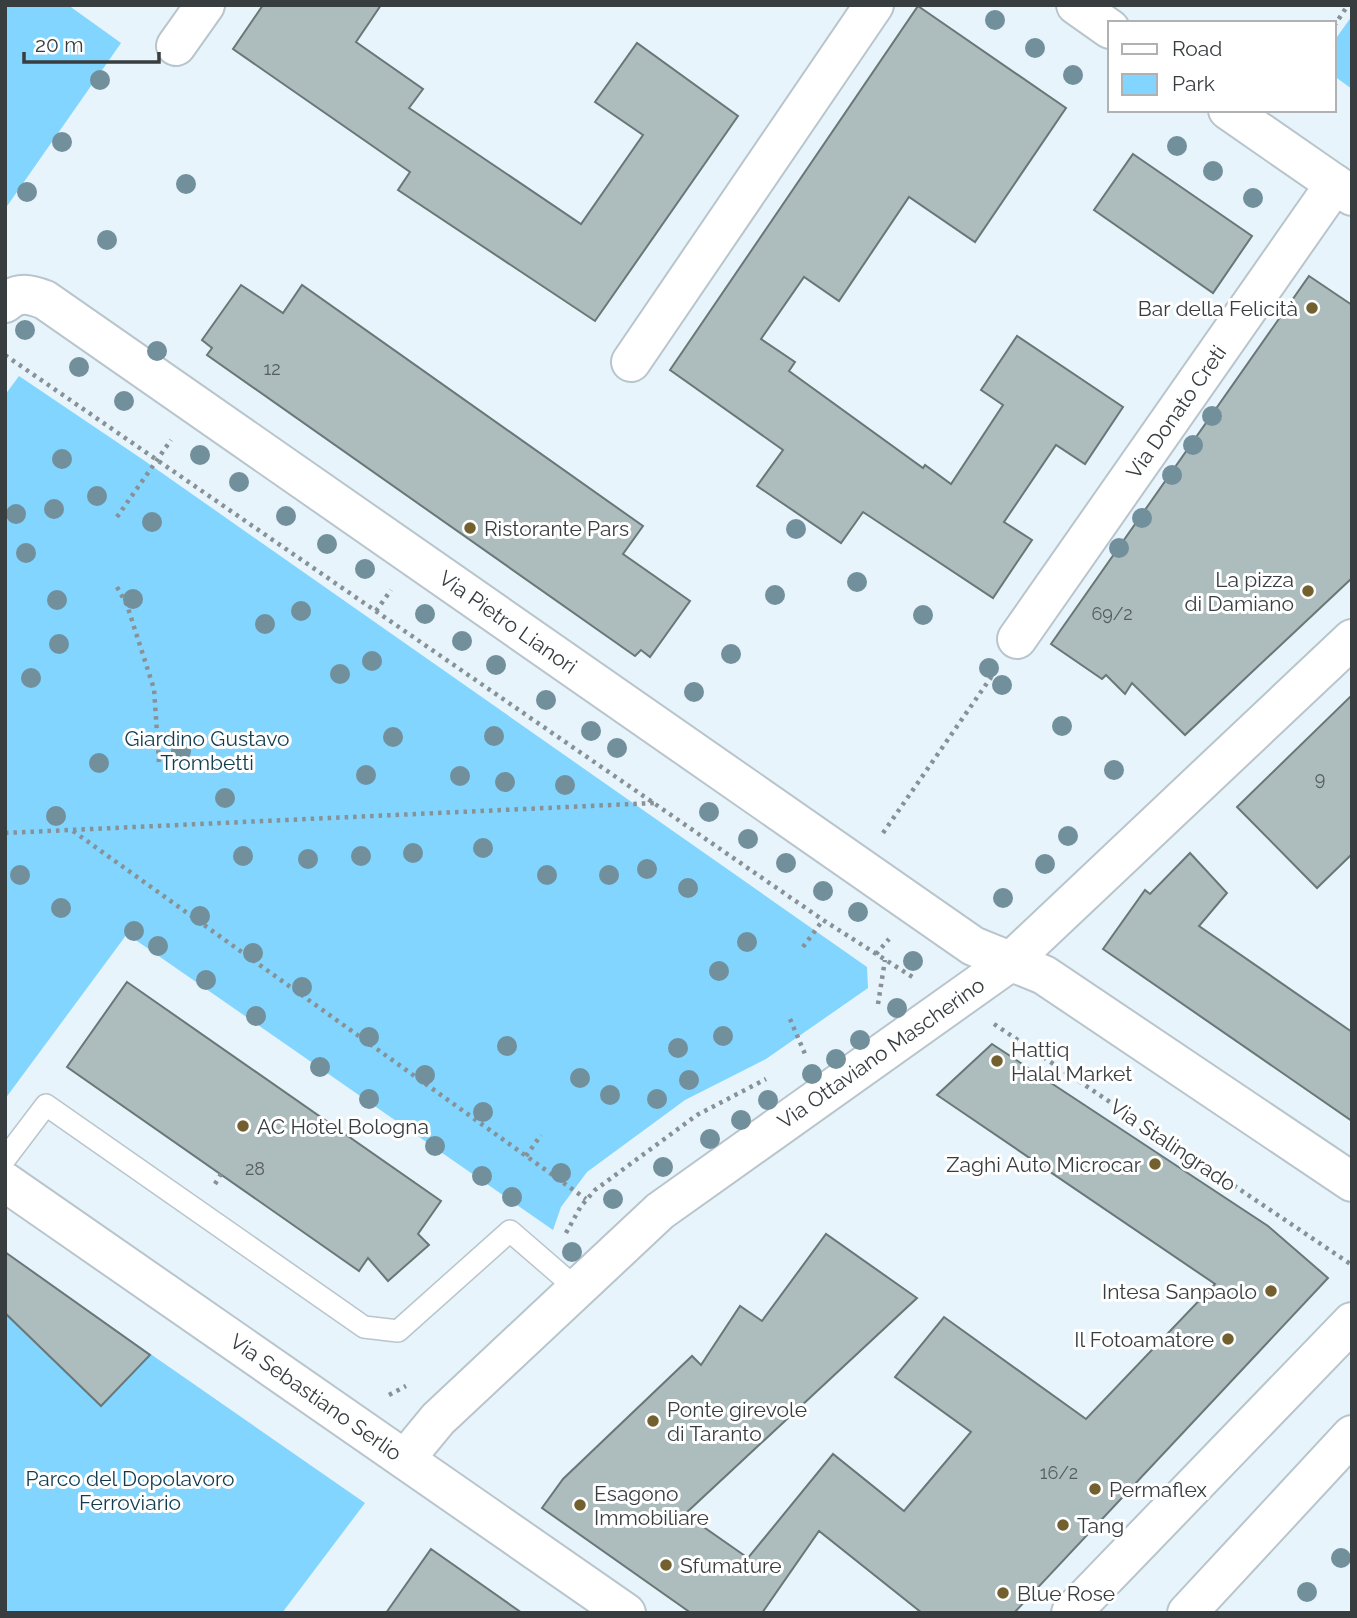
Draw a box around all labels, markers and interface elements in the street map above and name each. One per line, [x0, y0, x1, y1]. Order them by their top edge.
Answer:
scale bar [24, 21, 159, 65]
legend [1108, 21, 1336, 112]
text: 20 m [35, 32, 83, 57]
text: Road [1172, 36, 1222, 61]
text: Park [1172, 71, 1215, 96]
place label: Bar della Felicità [1138, 296, 1298, 321]
marker: Bar della Felicità [1304, 300, 1320, 316]
street label: Via Donato Creti [1121, 341, 1231, 483]
house number: 12 [263, 358, 281, 379]
place label: Ristorante Pars [484, 516, 629, 541]
marker: Ristorante Pars [462, 520, 478, 536]
street label: Via Pietro Lianori [434, 565, 582, 679]
place label: La pizza di Damiano [1185, 567, 1294, 616]
marker: La pizza di Damiano [1300, 583, 1316, 599]
house number: 69/2 [1091, 603, 1133, 624]
park label: Giardino Gustavo Trombetti [125, 726, 289, 775]
house number: 9 [1315, 768, 1325, 789]
street label: Via Ottaviano Mascherino [773, 972, 989, 1134]
place label: Hattiq Halal Market [1011, 1037, 1132, 1086]
marker: Hattiq Halal Market [989, 1053, 1005, 1069]
street label: Via Stalingrado [1105, 1094, 1241, 1196]
place label: AC Hotel Bologna [257, 1114, 429, 1139]
marker: AC Hotel Bologna [235, 1118, 251, 1134]
place label: Zaghi Auto Microcar [946, 1152, 1142, 1177]
marker: Zaghi Auto Microcar [1147, 1156, 1163, 1172]
house number: 28 [245, 1158, 265, 1179]
place label: Intesa Sanpaolo [1102, 1279, 1257, 1304]
marker: Intesa Sanpaolo [1263, 1283, 1279, 1299]
place label: Il Fotoamatore [1074, 1327, 1214, 1352]
street label: Via Sebastiano Serlio [225, 1328, 407, 1466]
marker: Il Fotoamatore [1220, 1331, 1236, 1347]
place label: Ponte girevole di Taranto [667, 1397, 807, 1446]
marker: Ponte girevole di Taranto [645, 1413, 661, 1429]
house number: 16/2 [1040, 1462, 1078, 1483]
park label: Parco del Dopolavoro Ferroviario [25, 1466, 235, 1515]
place label: Permaflex [1109, 1477, 1207, 1502]
place label: Esagono Immobiliare [594, 1481, 709, 1530]
marker: Permaflex [1087, 1481, 1103, 1497]
marker: Esagono Immobiliare [572, 1497, 588, 1513]
place label: Tang [1077, 1513, 1124, 1538]
marker: Tang [1055, 1517, 1071, 1533]
place label: Sfumature [680, 1553, 781, 1578]
marker: Sfumature [658, 1557, 674, 1573]
place label: Blue Rose [1017, 1581, 1115, 1606]
marker: Blue Rose [995, 1585, 1011, 1601]

